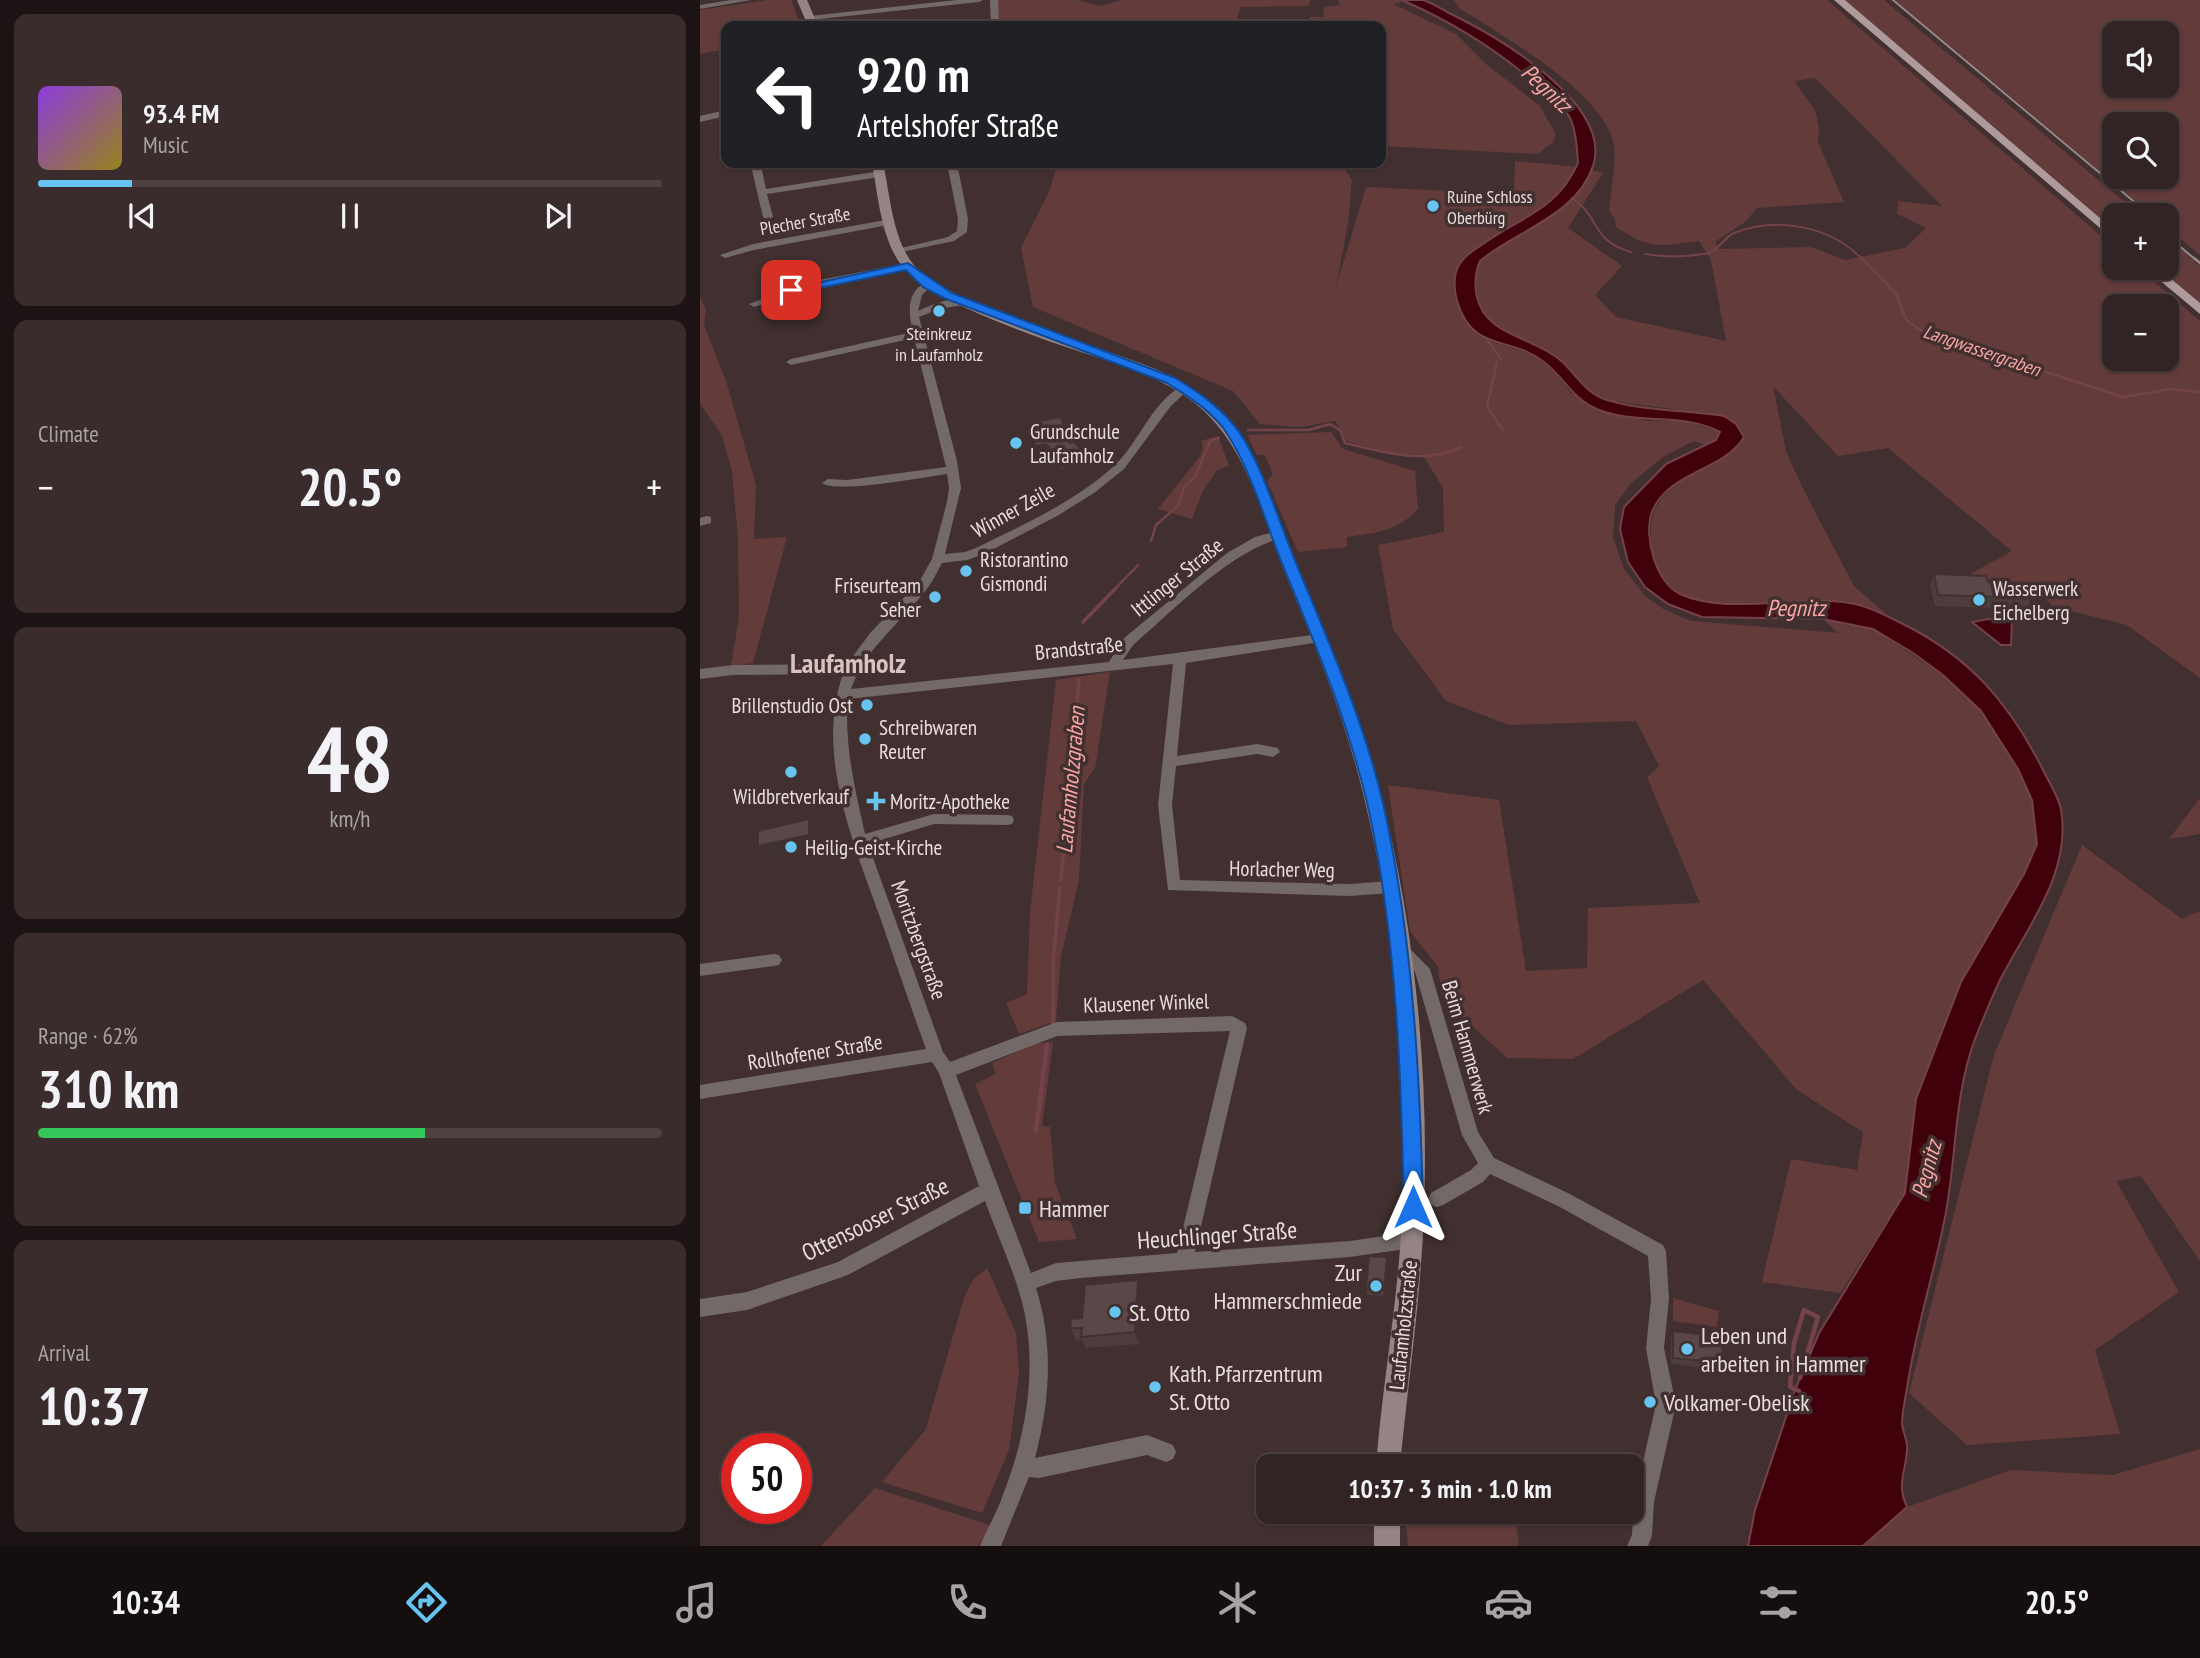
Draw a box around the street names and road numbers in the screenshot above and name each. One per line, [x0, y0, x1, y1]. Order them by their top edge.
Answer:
street label: Plecher Straße [758, 202, 852, 240]
street label: Winner Zeile [967, 476, 1059, 544]
street label: Ittlinger Straße [1125, 532, 1229, 622]
street label: Brandstraße [1034, 630, 1124, 666]
street label: Horlacher Weg [1229, 855, 1335, 883]
street label: Moritzbergstraße [885, 877, 953, 1003]
street label: Beim Hammerwerk [1436, 977, 1500, 1117]
street label: Klausener Winkel [1083, 987, 1209, 1019]
street label: Rollhofener Straße [746, 1028, 884, 1076]
street label: Ottensooser Straße [796, 1170, 954, 1268]
street label: Heuchlinger Straße [1136, 1214, 1298, 1256]
street label: Laufamholzstraße [1383, 1259, 1423, 1391]

